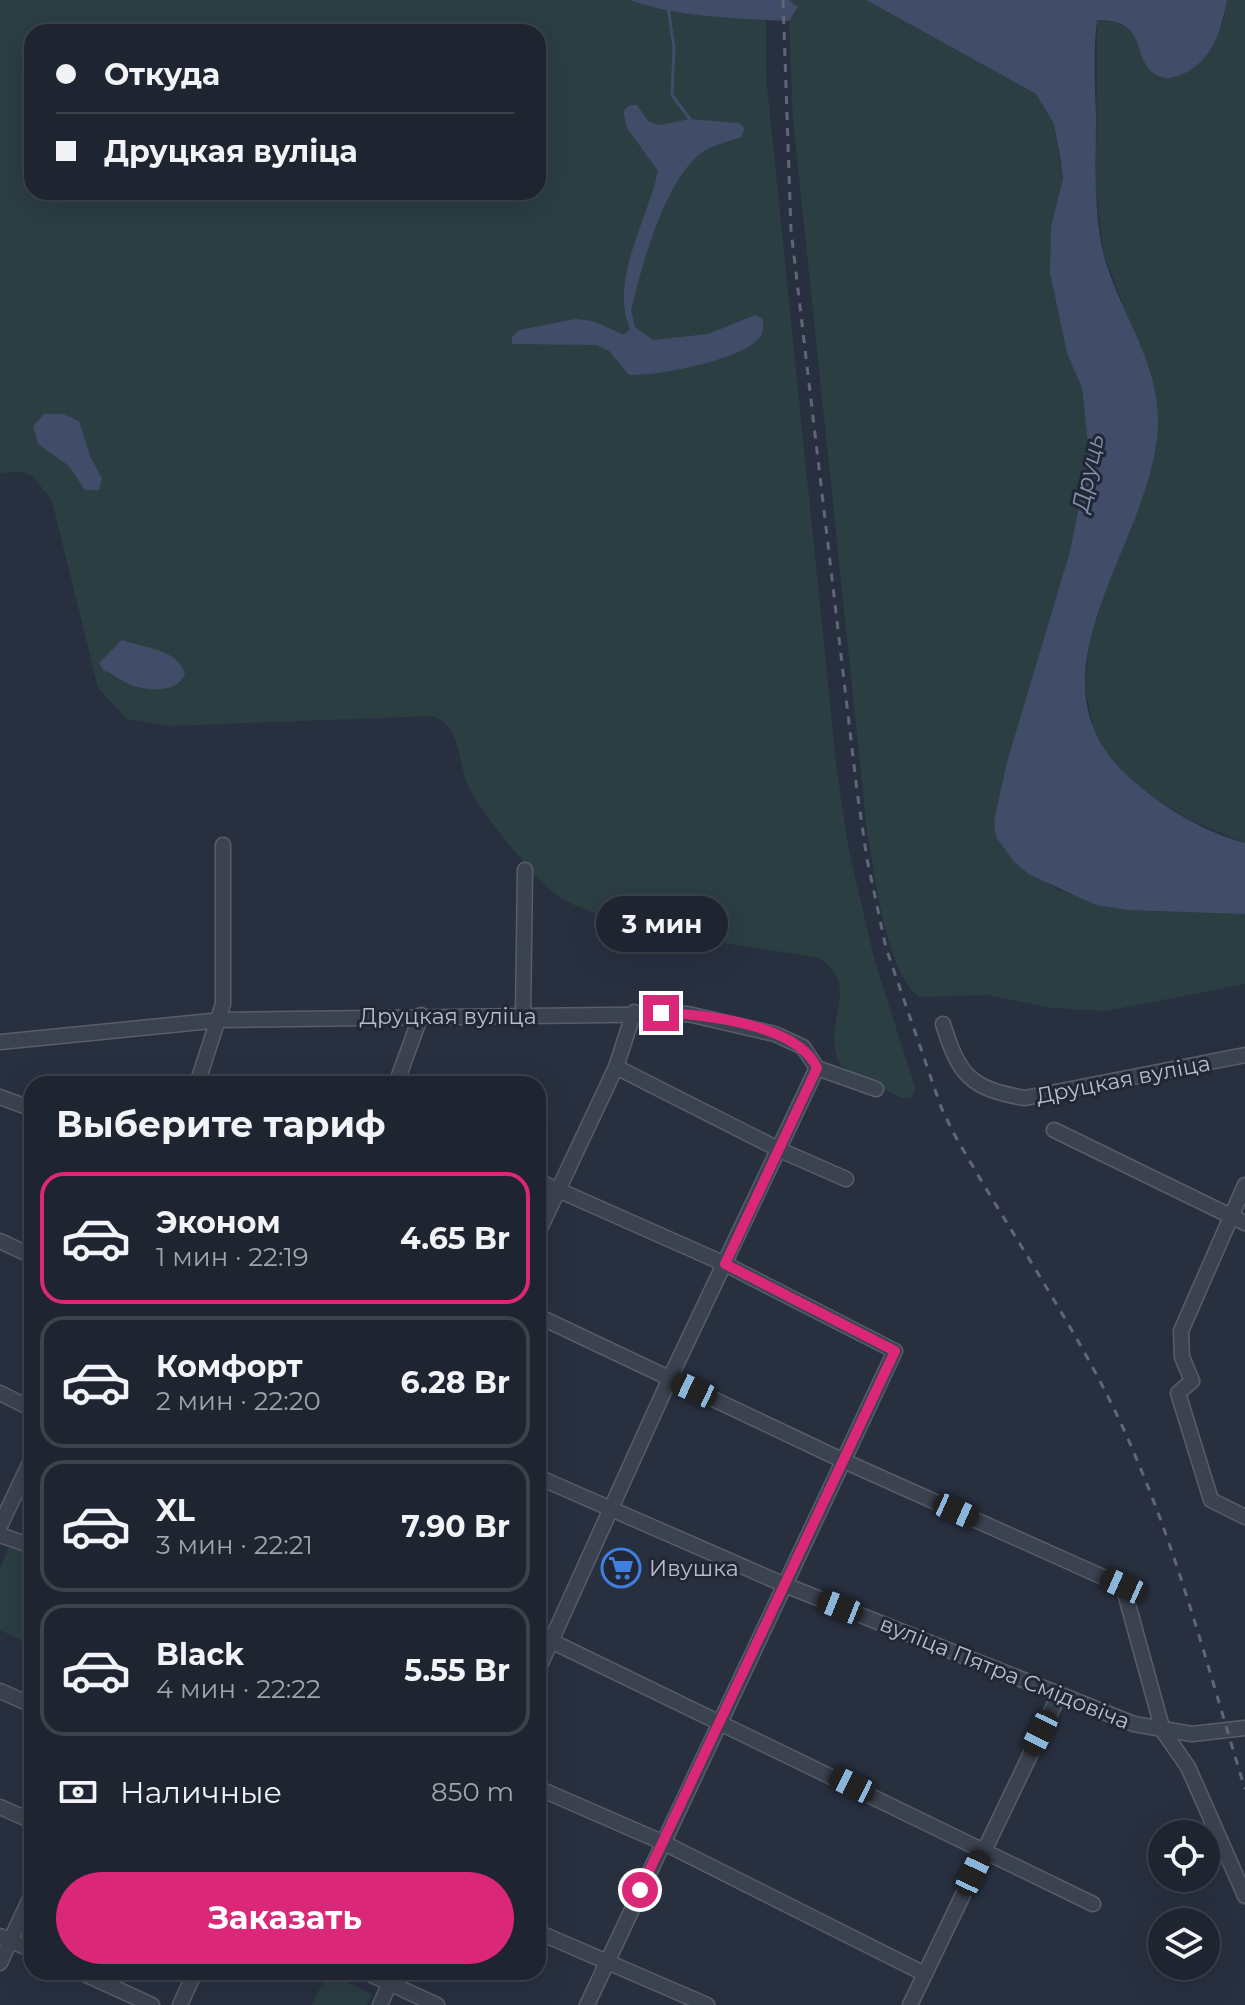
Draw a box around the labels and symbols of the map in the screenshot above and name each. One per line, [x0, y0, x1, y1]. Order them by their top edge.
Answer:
water label: Друць [1065, 431, 1110, 516]
callout: 3 мин [595, 897, 727, 953]
route end [643, 995, 679, 1031]
street label: Друцкая вуліца [360, 1003, 536, 1030]
street label: Друцкая вуліца [1034, 1049, 1213, 1110]
car [667, 1369, 721, 1411]
car [929, 1490, 983, 1532]
supermarket icon: Ивушка [600, 1547, 642, 1589]
place label: Ивушка [649, 1555, 739, 1582]
car [1096, 1565, 1150, 1607]
car [813, 1587, 867, 1627]
street label: вуліца Пятра Смідовіча [876, 1610, 1134, 1735]
car [1019, 1706, 1061, 1760]
car [825, 1764, 879, 1806]
car [952, 1846, 994, 1900]
route start [622, 1872, 658, 1908]

